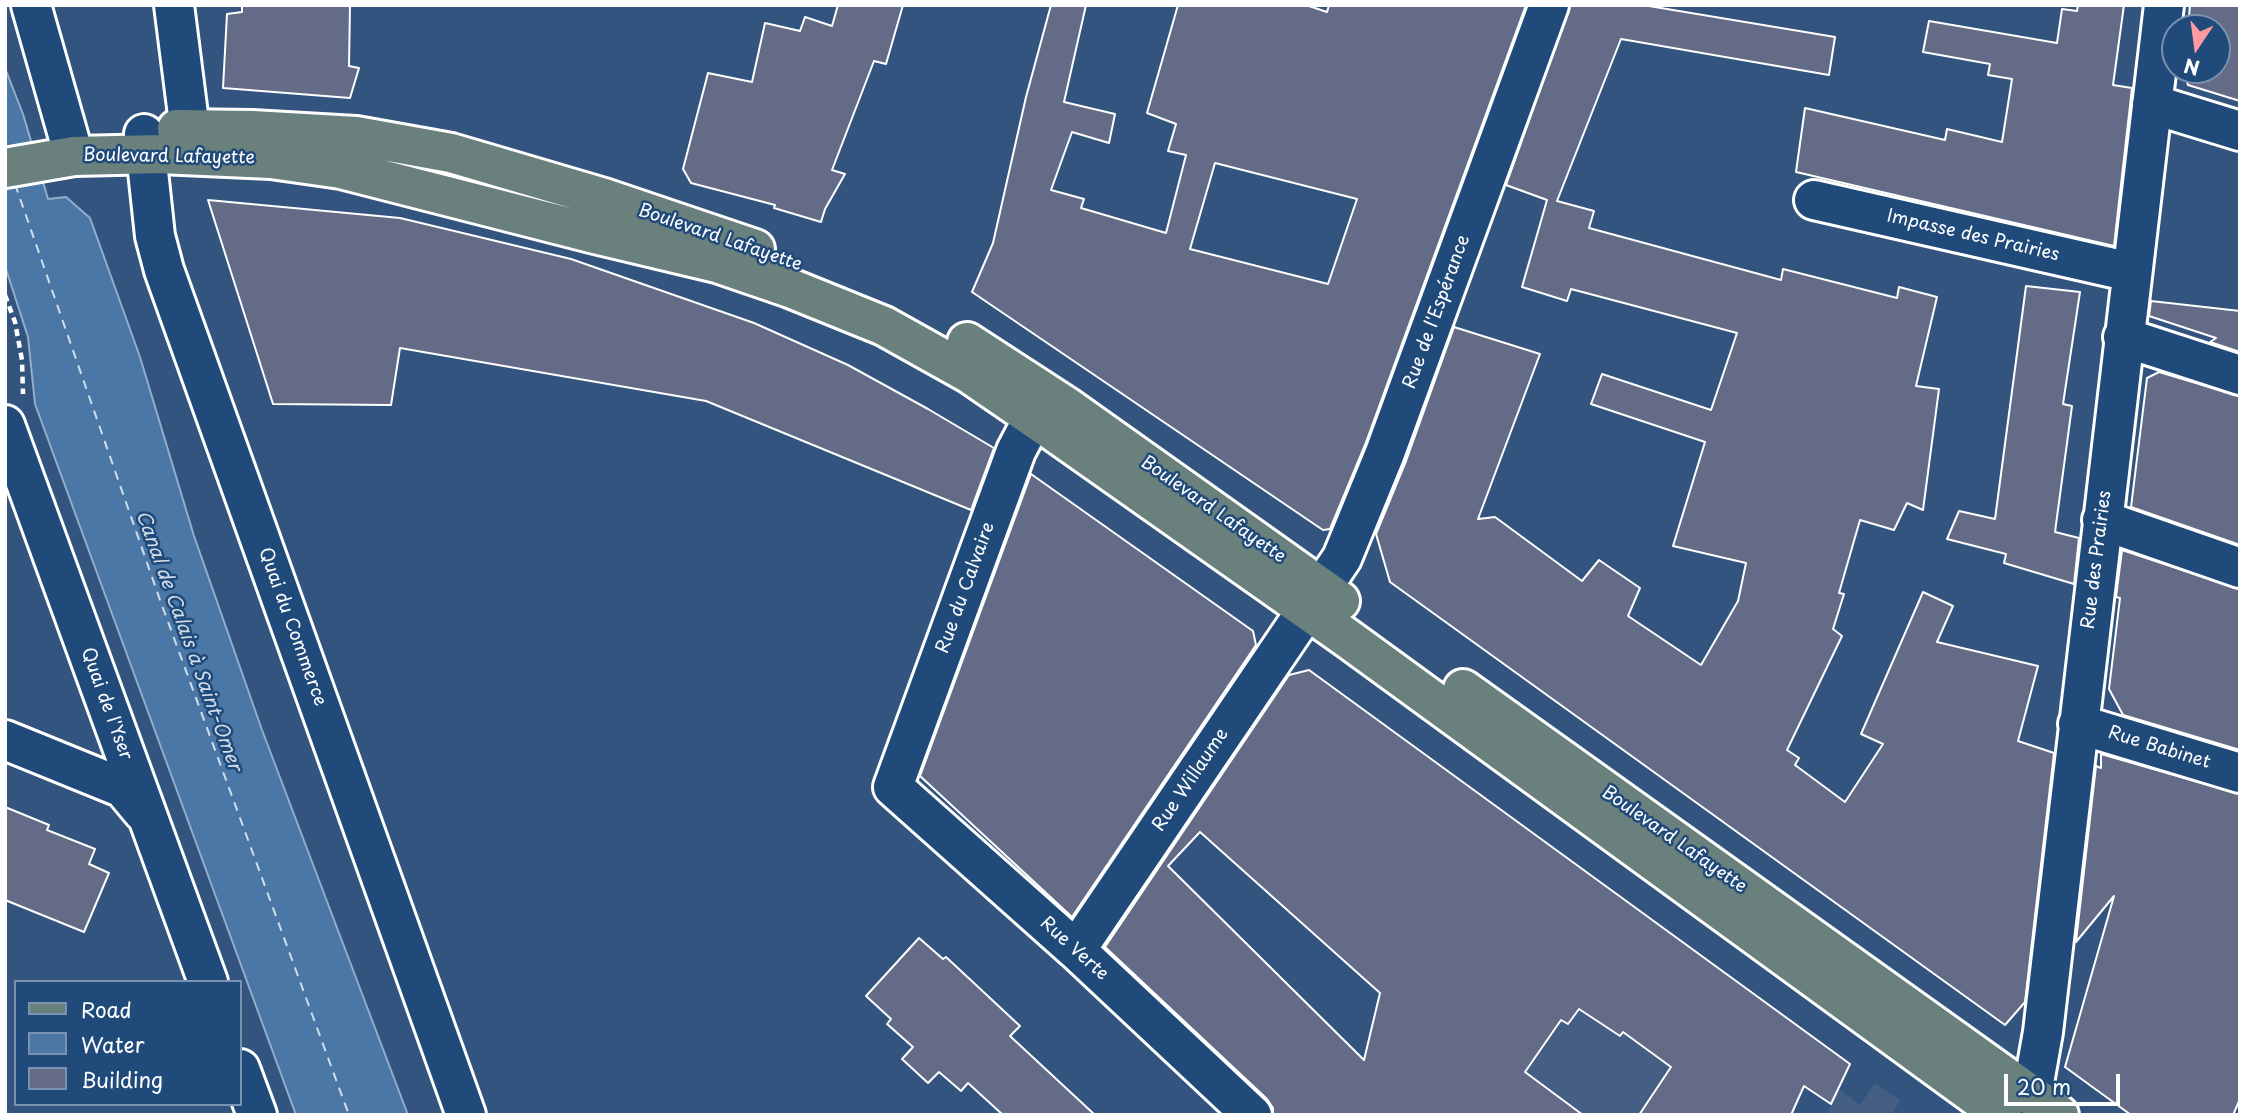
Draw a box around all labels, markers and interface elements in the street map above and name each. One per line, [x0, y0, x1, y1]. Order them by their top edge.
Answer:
north arrow [2161, 14, 2231, 84]
text: N [2181, 52, 2202, 83]
street label: Boulevard Lafayette [83, 145, 255, 169]
street label: Boulevard Lafayette [635, 200, 805, 276]
street label: Impasse des Prairies [1885, 206, 2061, 266]
street label: Rue de l'Espérance [1399, 232, 1475, 392]
street label: Boulevard Lafayette [1136, 452, 1290, 568]
street label: Rue des Prairies [2078, 490, 2116, 630]
water label: Canal de Calais à Saint-Omer [130, 508, 246, 774]
street label: Rue du Calvaire [932, 519, 1000, 657]
street label: Quai du Commerce [253, 545, 331, 709]
street label: Quai de l'Yser [76, 645, 136, 763]
street label: Rue Babinet [2105, 722, 2213, 774]
street label: Rue Willaume [1149, 724, 1233, 836]
street label: Boulevard Lafayette [1597, 782, 1751, 898]
street label: Rue Verte [1035, 913, 1113, 985]
legend [14, 980, 242, 1106]
text: Road [81, 993, 132, 1025]
text: Water [81, 1028, 144, 1060]
scale bar [2007, 1060, 2122, 1104]
text: Building [81, 1063, 163, 1095]
text: 20 m [2017, 1070, 2071, 1102]

